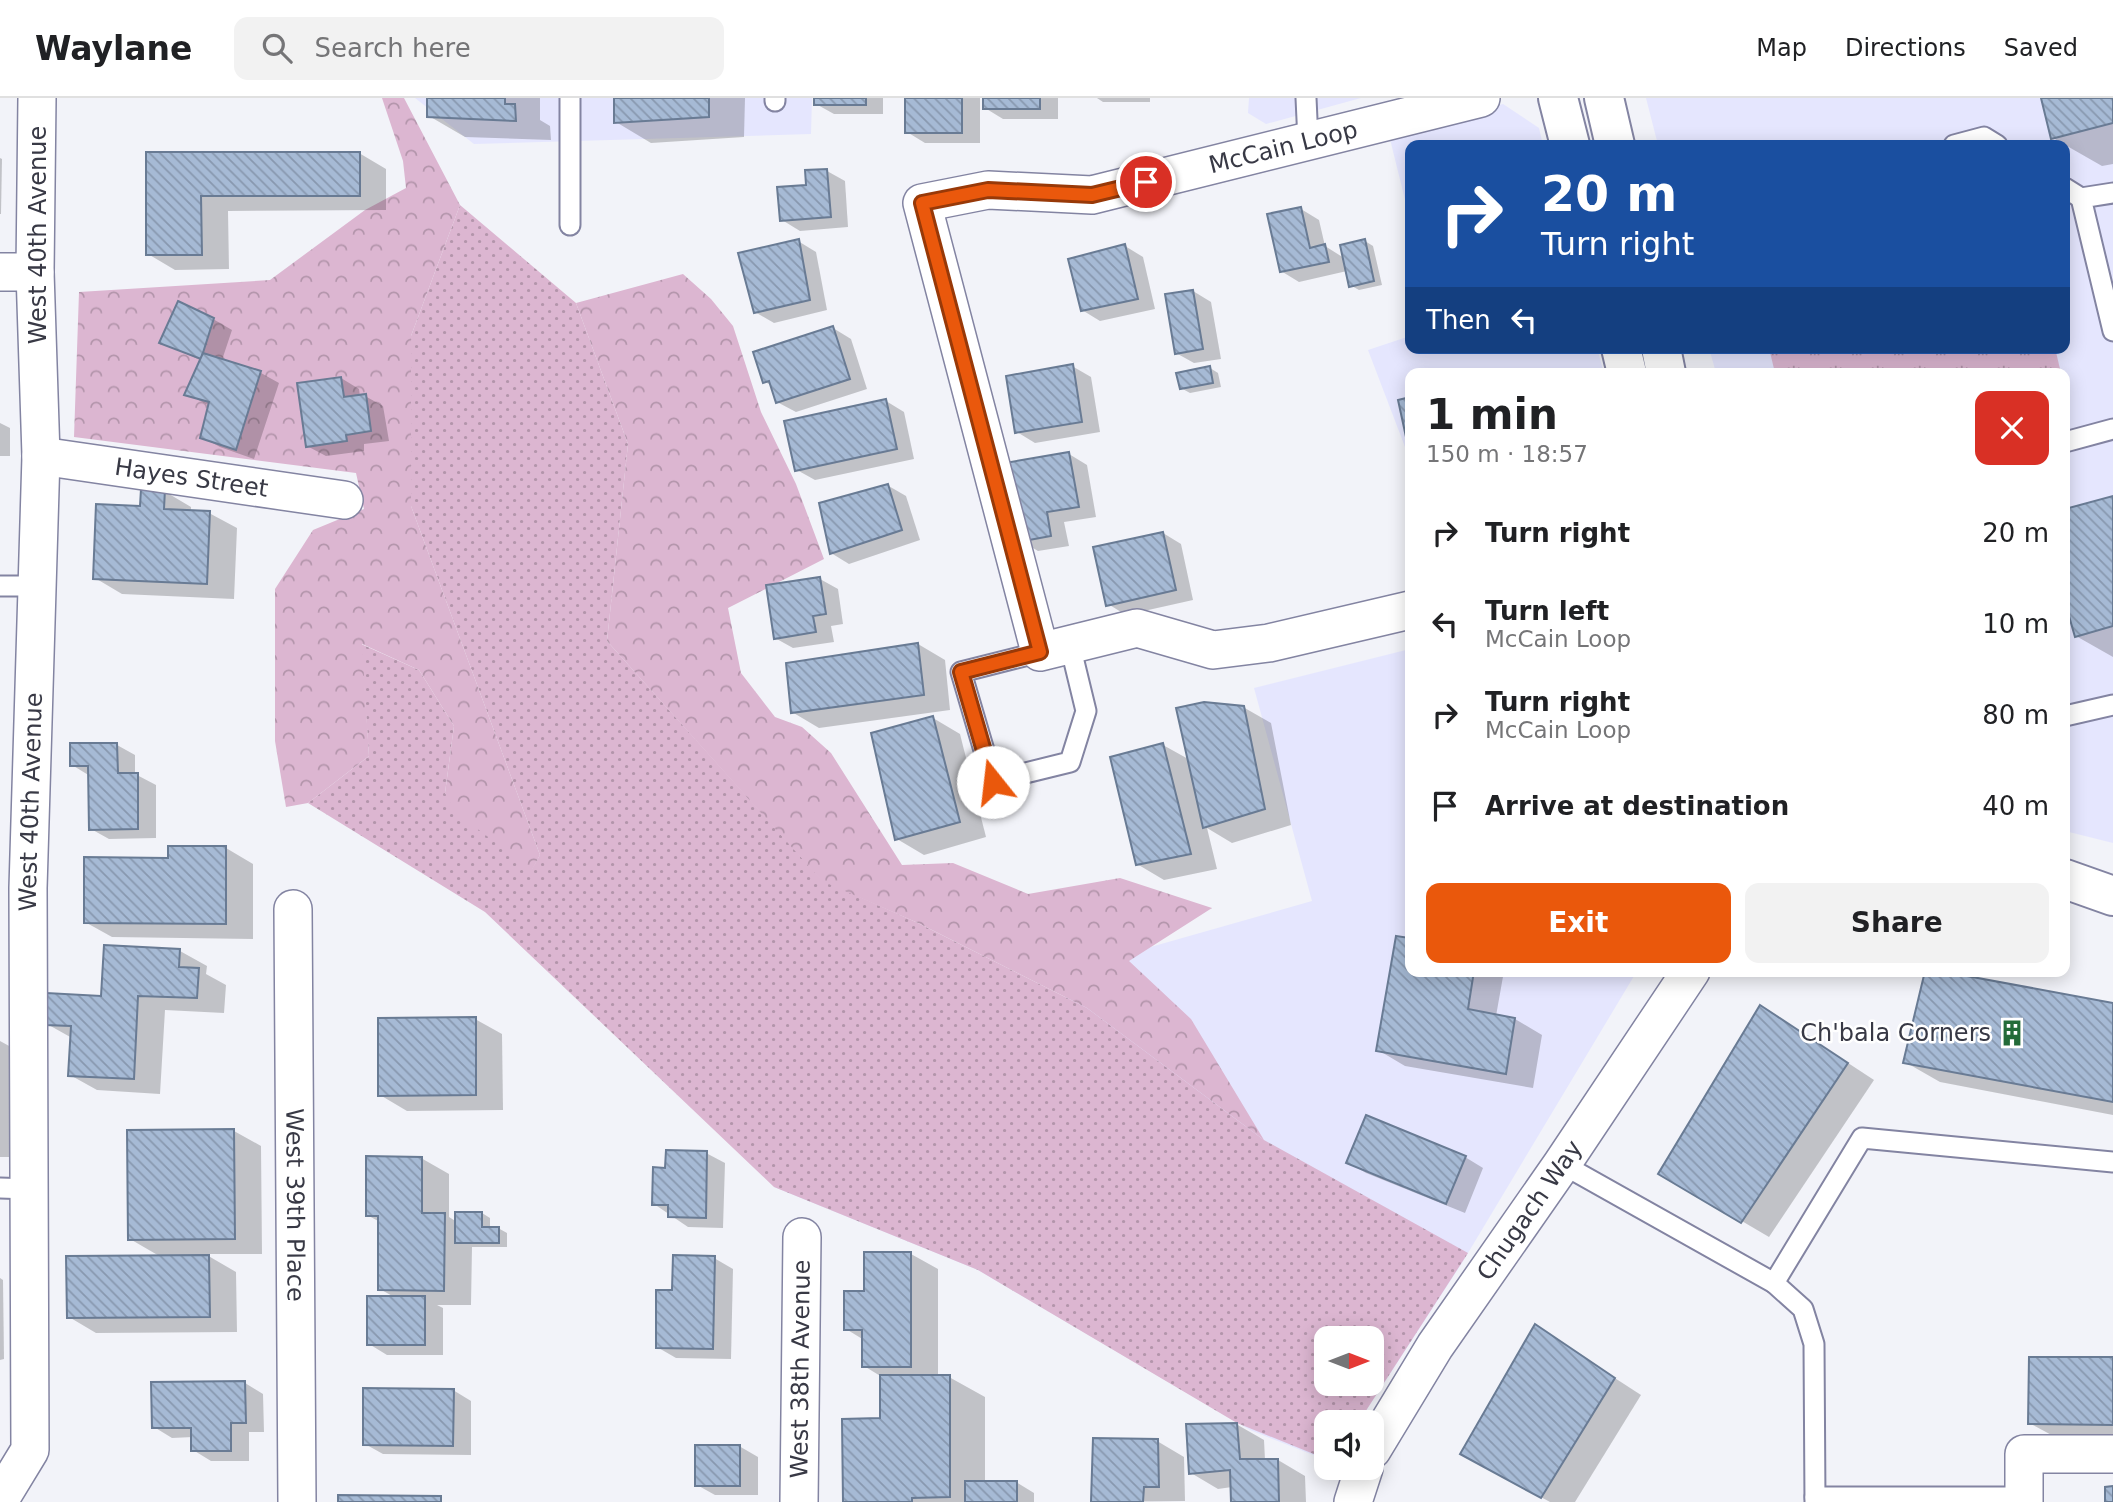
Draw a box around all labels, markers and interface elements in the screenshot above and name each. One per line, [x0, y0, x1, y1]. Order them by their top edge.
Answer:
search box [234, 17, 724, 80]
text: Waylane [35, 29, 192, 68]
icon: search [258, 29, 296, 67]
text: Search here [314, 33, 471, 63]
text: Map [1756, 34, 1807, 62]
text: Directions [1845, 34, 1966, 62]
text: Saved [2004, 34, 2078, 62]
street label: McCain Loop [1206, 115, 1361, 179]
street label: West 40th Avenue [24, 126, 52, 344]
pin [1116, 152, 1176, 212]
icon: arrive [1127, 163, 1165, 201]
text: 20 m [1541, 166, 1677, 223]
icon: right [1426, 168, 1517, 259]
text: Turn right [1541, 225, 1694, 263]
icon: left [1505, 301, 1543, 339]
text: Then [1426, 305, 1491, 335]
text: 1 min [1426, 390, 1558, 439]
button: close [1975, 391, 2049, 465]
text: 150 m · 18:57 [1426, 441, 1588, 467]
street label: Hayes Street [113, 453, 270, 503]
icon: right [1426, 514, 1464, 552]
text: Turn right [1485, 518, 1630, 548]
text: 20 m [1982, 518, 2049, 548]
text: Turn left [1485, 596, 1609, 626]
icon: left [1426, 605, 1464, 643]
text: 10 m [1982, 609, 2049, 639]
text: McCain Loop [1485, 626, 1631, 652]
text: Turn right [1485, 687, 1630, 717]
street label: West 40th Avenue [14, 692, 48, 911]
icon: right [1426, 696, 1464, 734]
text: 80 m [1982, 700, 2049, 730]
text: McCain Loop [1485, 717, 1631, 743]
position arrow [956, 745, 1030, 819]
icon: arrive [1426, 787, 1464, 825]
text: Arrive at destination [1485, 791, 1789, 821]
text: 40 m [1982, 791, 2049, 821]
button: Exit [1426, 883, 1731, 963]
button: Share [1745, 883, 2049, 963]
building icon: Ch'bala Corners [1997, 1018, 2027, 1048]
place label: Ch'bala Corners [1800, 1019, 1991, 1047]
street label: West 39th Place [280, 1108, 310, 1302]
street label: Chugach Way [1471, 1135, 1588, 1286]
street label: West 38th Avenue [785, 1260, 816, 1479]
north arrow [1314, 1326, 1384, 1396]
map controls [1314, 1326, 1384, 1480]
button: sound [1314, 1410, 1384, 1480]

